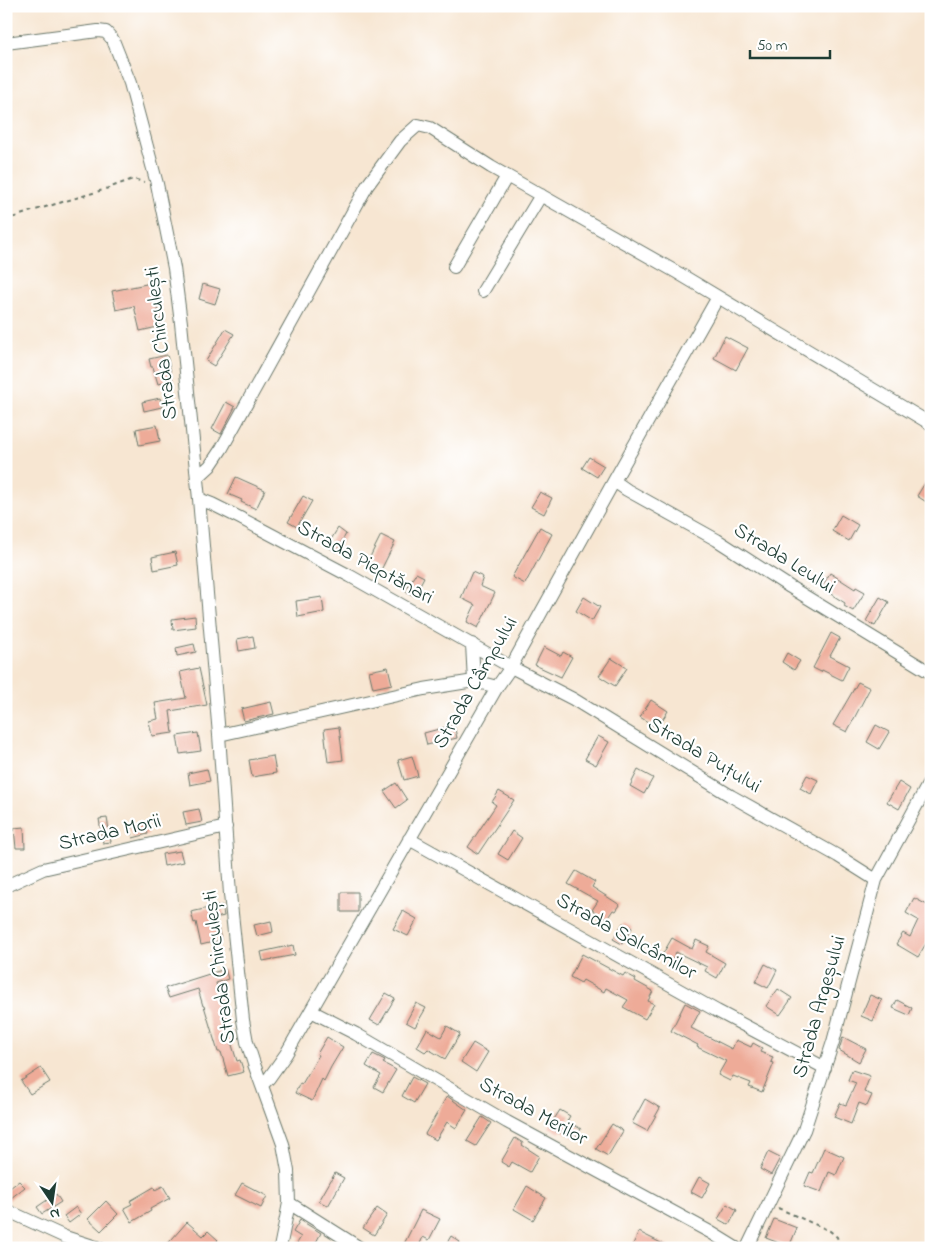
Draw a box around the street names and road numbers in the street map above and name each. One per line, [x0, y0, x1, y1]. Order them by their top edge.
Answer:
street label: Strada Chirculești [138, 265, 186, 421]
street label: Strada Pieptănari [291, 513, 439, 613]
street label: Strada Leului [727, 516, 841, 602]
street label: Strada Câmpului [426, 611, 526, 755]
street label: Strada Puțului [641, 710, 767, 802]
street label: Strada Morii [56, 807, 164, 859]
street label: Strada Salcâmilor [550, 886, 702, 988]
street label: Strada Chirculești [196, 889, 244, 1045]
street label: Strada Argeșului [785, 932, 857, 1082]
street label: Strada Merilor [473, 1070, 593, 1154]

